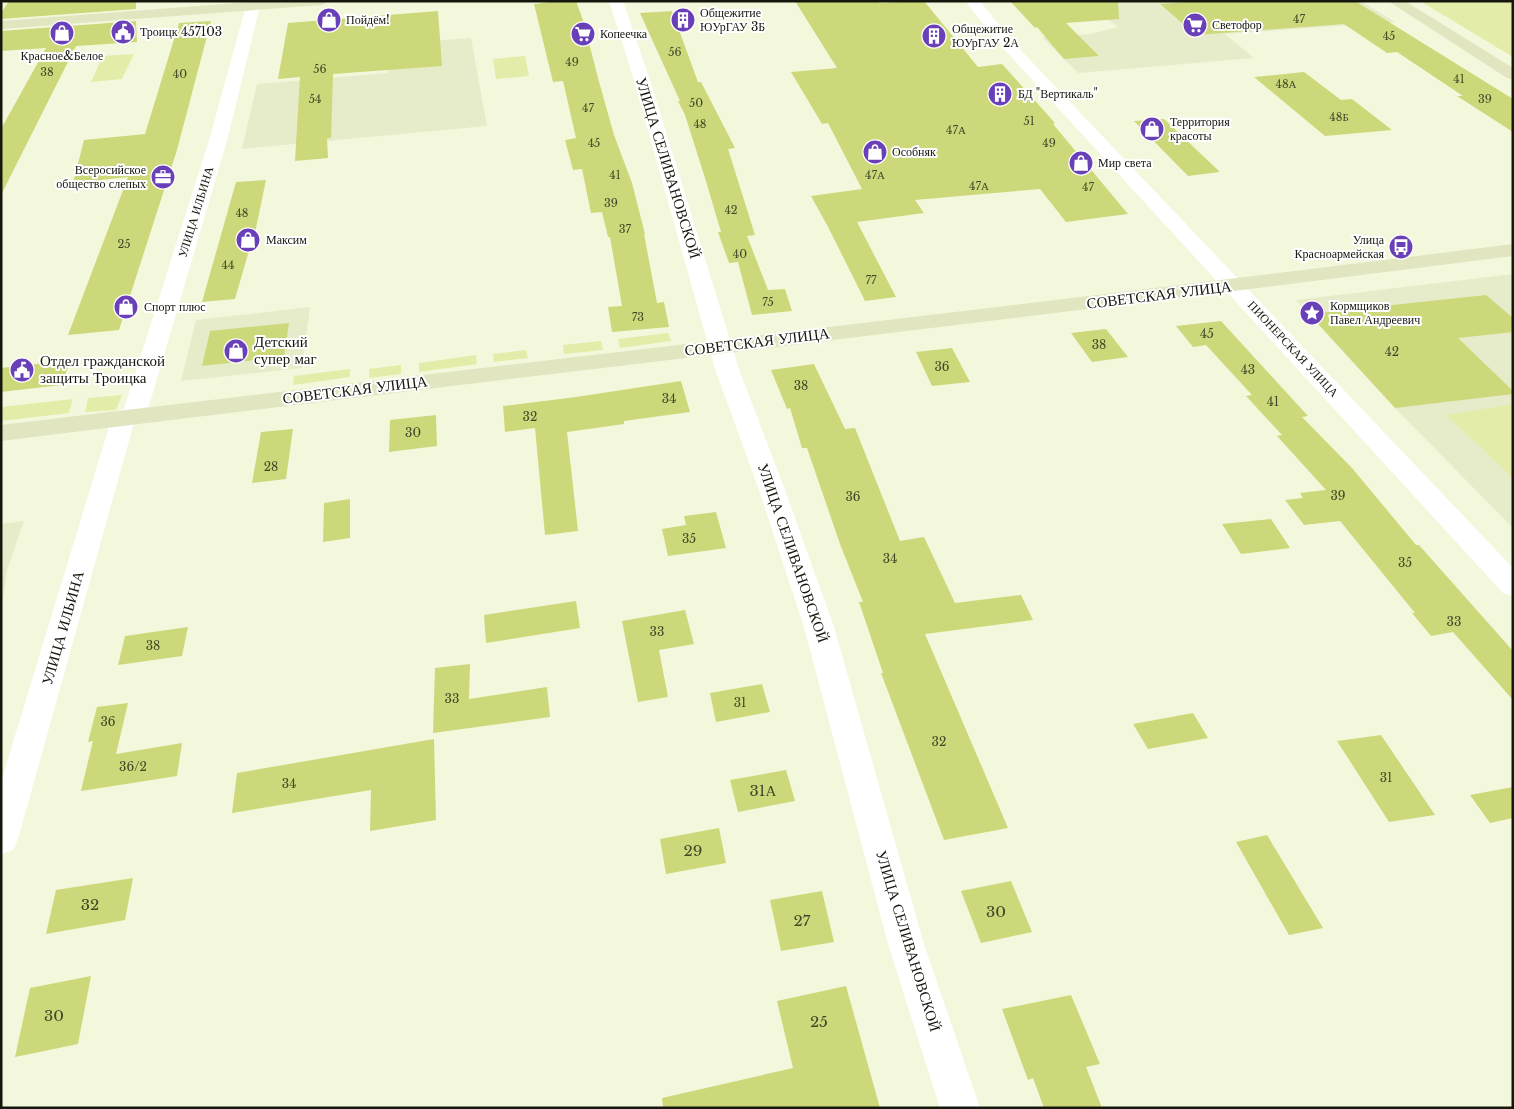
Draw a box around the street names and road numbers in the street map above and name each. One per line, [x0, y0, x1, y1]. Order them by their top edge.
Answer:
street label: УЛИЦА СЕЛИВАНОВСКОЙ [632, 75, 705, 261]
street label: УЛИЦА ИЛЬИНА [175, 164, 217, 259]
street label: СОВЕТСКАЯ УЛИЦА [1085, 276, 1233, 313]
street label: ПИОНЕРСКАЯ УЛИЦА [1245, 297, 1342, 400]
street label: СОВЕТСКАЯ УЛИЦА [683, 323, 831, 360]
street label: СОВЕТСКАЯ УЛИЦА [281, 371, 429, 408]
street label: УЛИЦА СЕЛИВАНОВСКОЙ [754, 461, 833, 645]
street label: УЛИЦА ИЛЬИНА [37, 568, 88, 687]
street label: УЛИЦА СЕЛИВАНОВСКОЙ [872, 848, 945, 1034]

